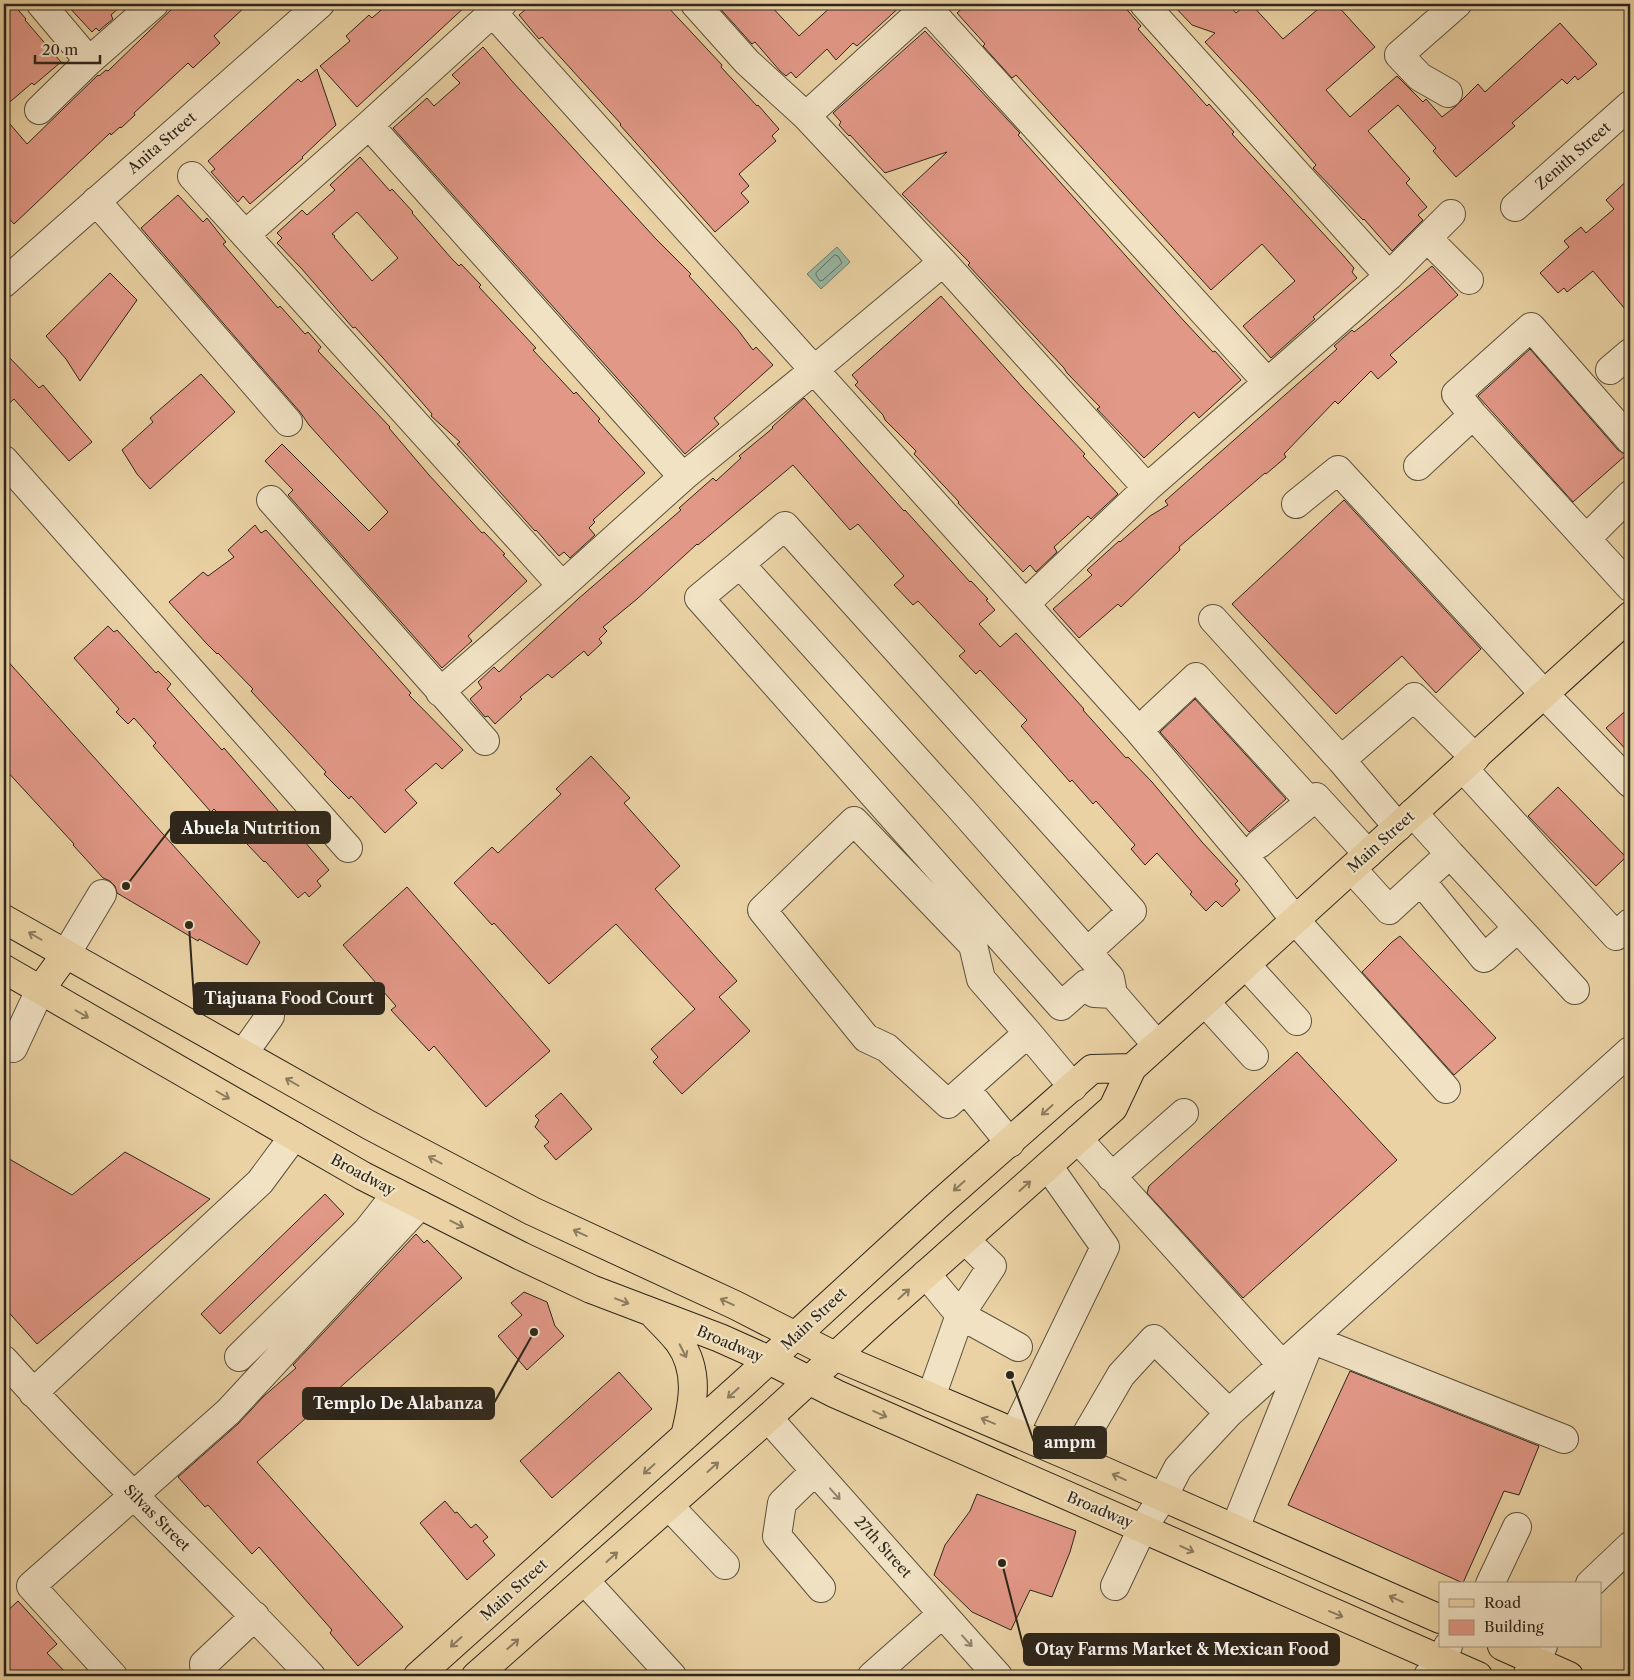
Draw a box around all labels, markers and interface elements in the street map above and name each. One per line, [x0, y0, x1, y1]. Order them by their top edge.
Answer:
scale bar [35, 32, 100, 64]
text: 20 m [42, 40, 78, 59]
street label: Anita Street [123, 107, 200, 178]
street label: Zenith Street [1531, 117, 1615, 194]
street label: Main Street [1343, 806, 1419, 877]
callout: Abuela Nutrition [171, 812, 330, 843]
text: Abuela Nutrition [180, 818, 321, 838]
one-way arrow [28, 931, 43, 941]
callout: Tiajuana Food Court [194, 983, 384, 1014]
text: Tiajuana Food Court [204, 988, 374, 1008]
one-way arrow [74, 1010, 89, 1020]
one-way arrow [285, 1077, 300, 1086]
one-way arrow [215, 1091, 229, 1101]
one-way arrow [1040, 1104, 1053, 1116]
street label: Broadway [328, 1150, 399, 1200]
one-way arrow [427, 1155, 442, 1165]
one-way arrow [1019, 1180, 1032, 1192]
one-way arrow [953, 1181, 966, 1192]
one-way arrow [449, 1220, 464, 1229]
one-way arrow [573, 1227, 588, 1237]
street label: Main Street [777, 1283, 851, 1354]
one-way arrow [897, 1288, 910, 1300]
one-way arrow [720, 1296, 735, 1306]
one-way arrow [614, 1297, 629, 1306]
street label: Broadway [694, 1321, 767, 1366]
one-way arrow [678, 1343, 688, 1358]
one-way arrow [727, 1387, 740, 1399]
callout: Templo De Alabanza [303, 1388, 494, 1419]
text: Templo De Alabanza [313, 1393, 484, 1413]
one-way arrow [872, 1409, 887, 1419]
one-way arrow [981, 1415, 996, 1425]
callout: ampm [1034, 1427, 1106, 1458]
text: ampm [1044, 1432, 1096, 1452]
one-way arrow [707, 1461, 720, 1473]
one-way arrow [642, 1463, 655, 1475]
one-way arrow [1112, 1472, 1127, 1481]
street label: Silvas Street [120, 1480, 195, 1555]
one-way arrow [830, 1487, 841, 1500]
street label: Broadway [1064, 1487, 1137, 1532]
street label: 27th Street [850, 1512, 917, 1582]
one-way arrow [1179, 1544, 1194, 1554]
one-way arrow [606, 1551, 619, 1563]
street label: Main Street [476, 1554, 552, 1625]
legend [1439, 1582, 1602, 1648]
text: Road [1484, 1593, 1521, 1612]
one-way arrow [1389, 1594, 1404, 1604]
one-way arrow [1328, 1609, 1343, 1619]
text: Building [1484, 1617, 1544, 1636]
callout: Otay Farms Market & Mexican Food [1024, 1634, 1339, 1665]
one-way arrow [961, 1635, 972, 1648]
one-way arrow [450, 1636, 463, 1648]
one-way arrow [506, 1638, 519, 1650]
text: Otay Farms Market & Mexican Food [1035, 1639, 1329, 1659]

